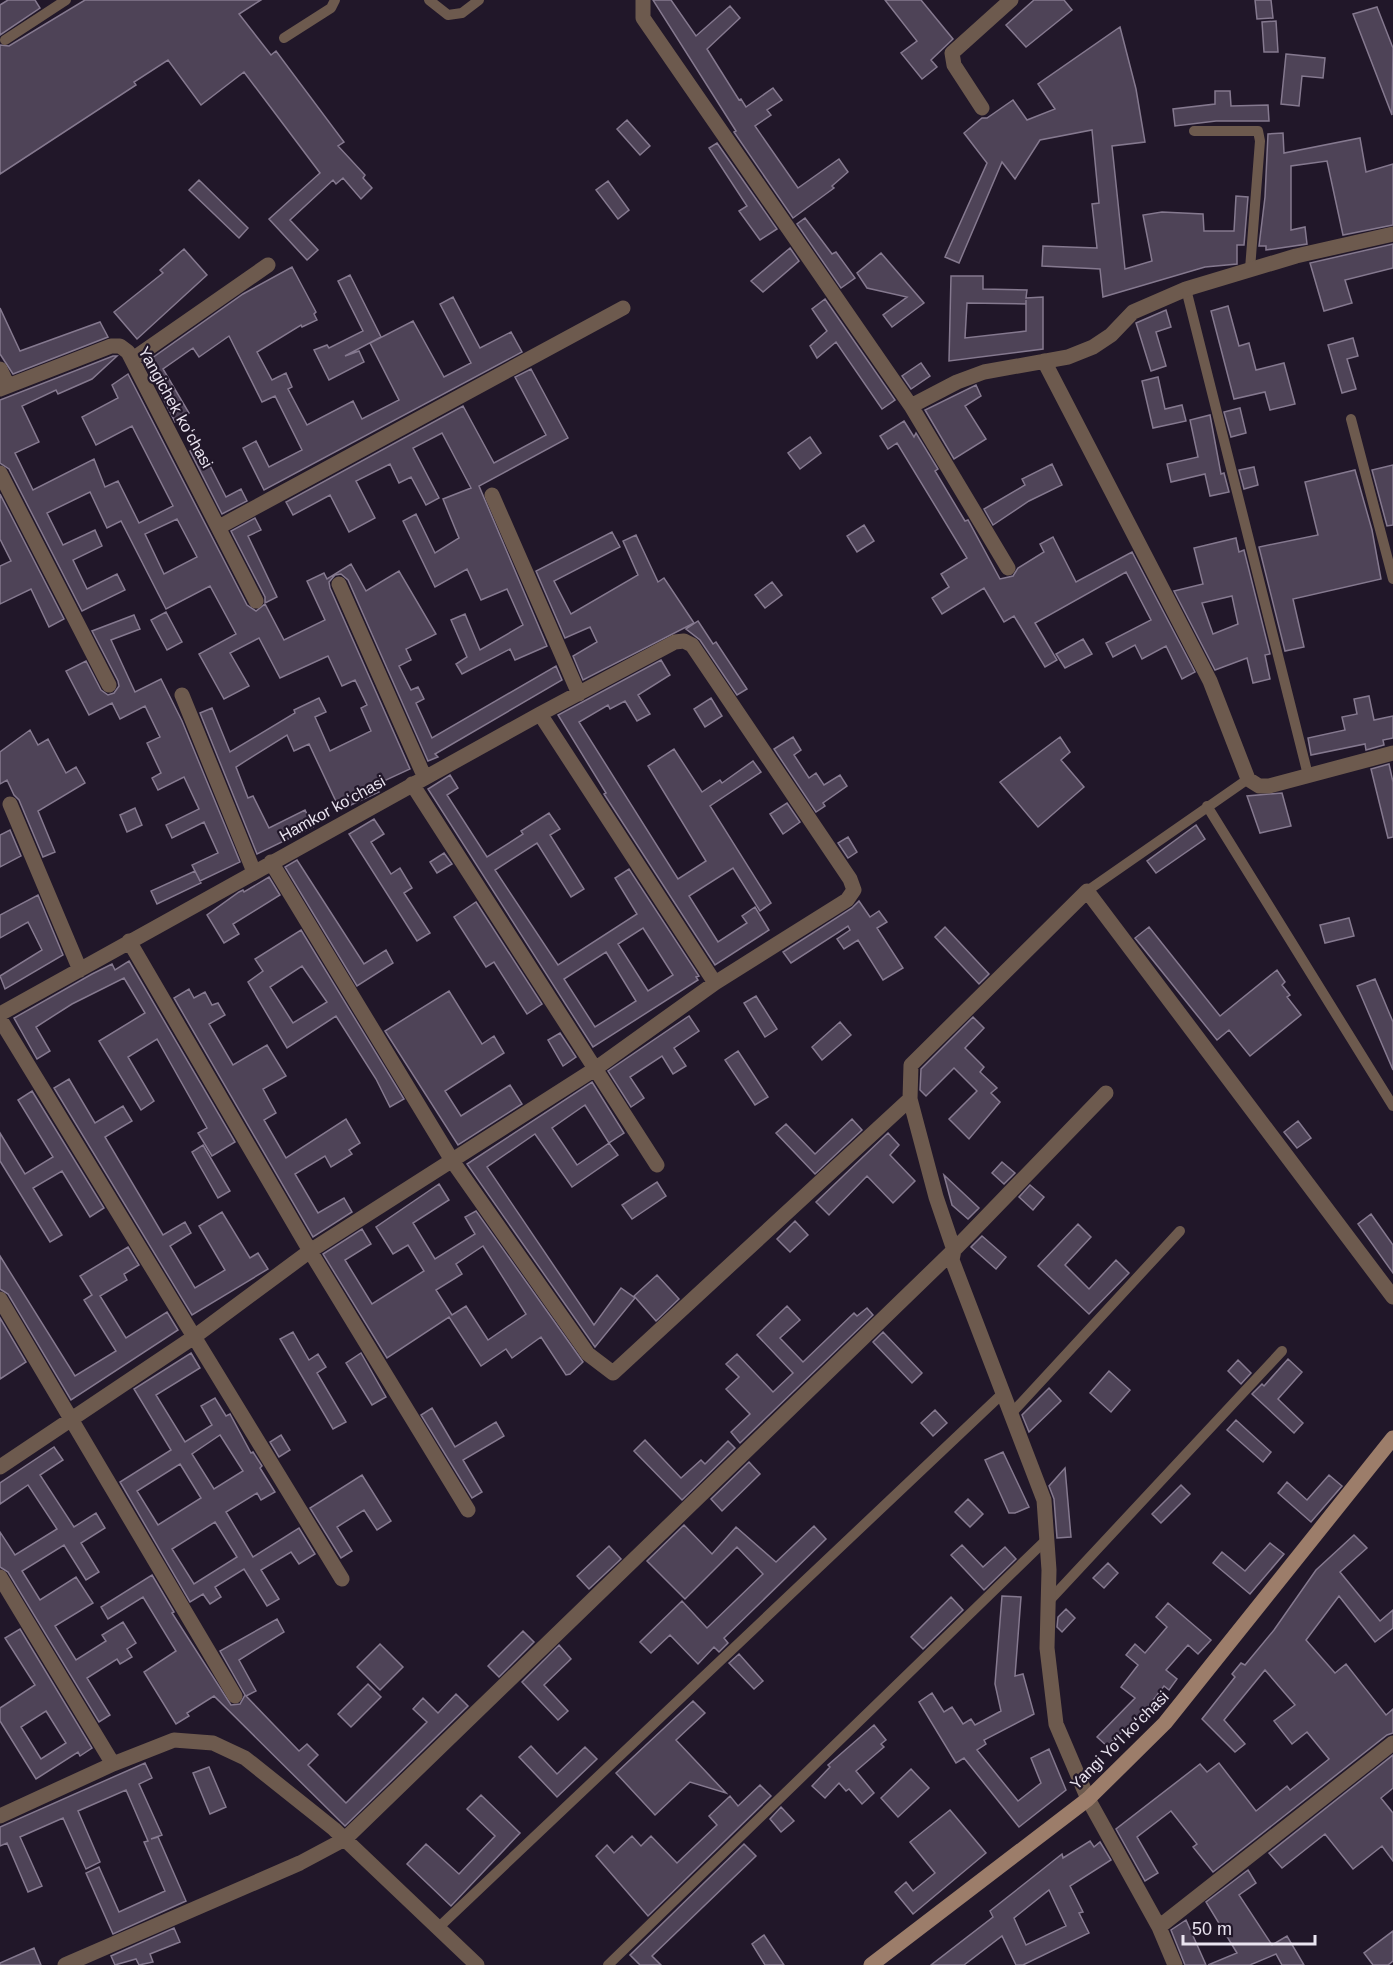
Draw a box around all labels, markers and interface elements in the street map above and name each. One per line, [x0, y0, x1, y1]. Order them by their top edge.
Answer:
street label: Yangichek koʻchasi [135, 344, 216, 471]
street label: Hamkor koʻchasi [276, 772, 388, 845]
street label: Yangi Yoʻl koʻchasi [1067, 1688, 1172, 1793]
scale bar [1183, 1908, 1315, 1946]
text: 50 m [1192, 1919, 1232, 1939]

